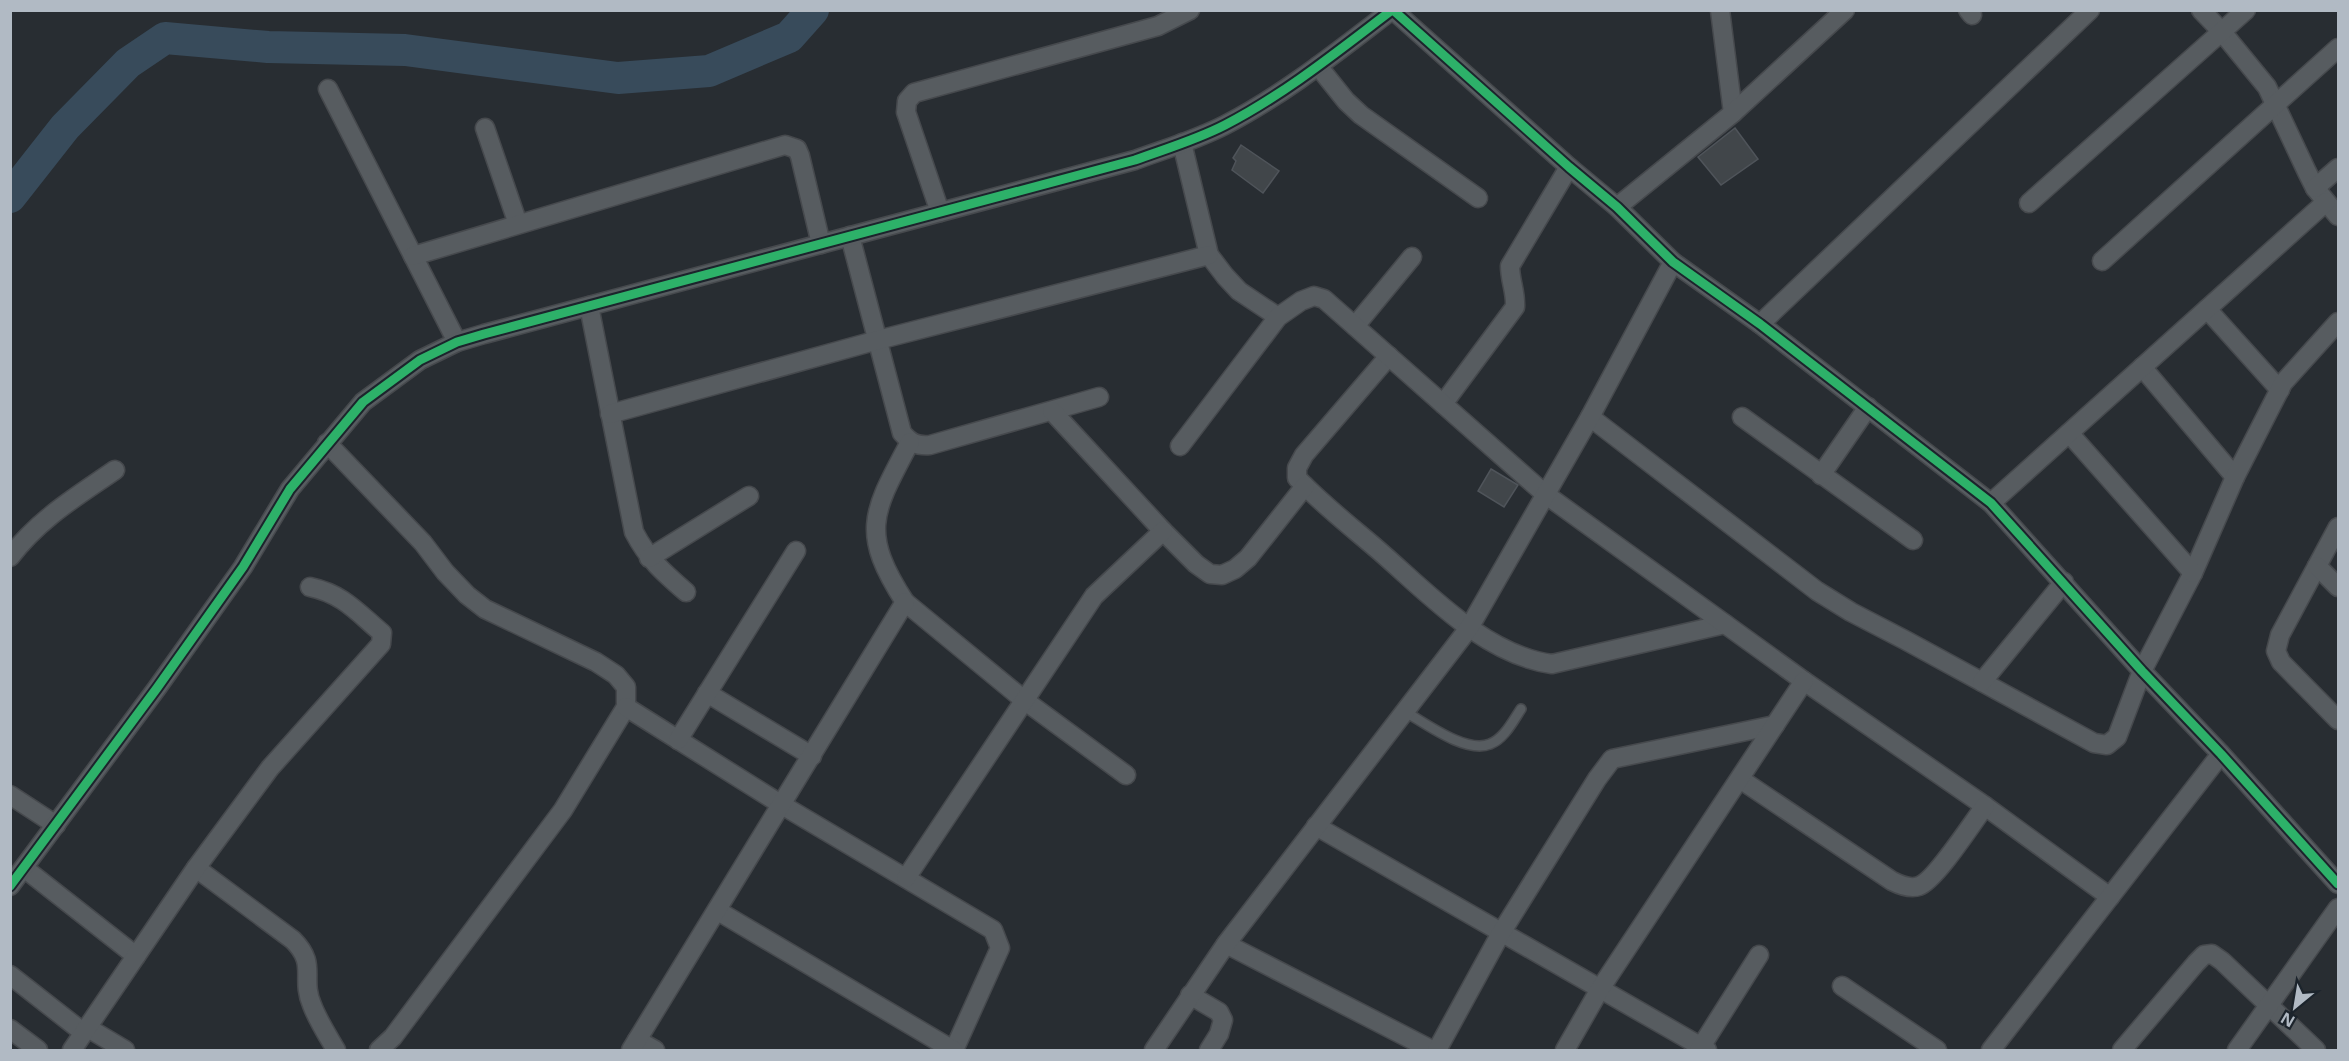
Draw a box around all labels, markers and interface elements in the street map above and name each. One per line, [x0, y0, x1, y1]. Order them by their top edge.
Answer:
north arrow [2265, 977, 2325, 1037]
text: N [2276, 1007, 2299, 1033]

